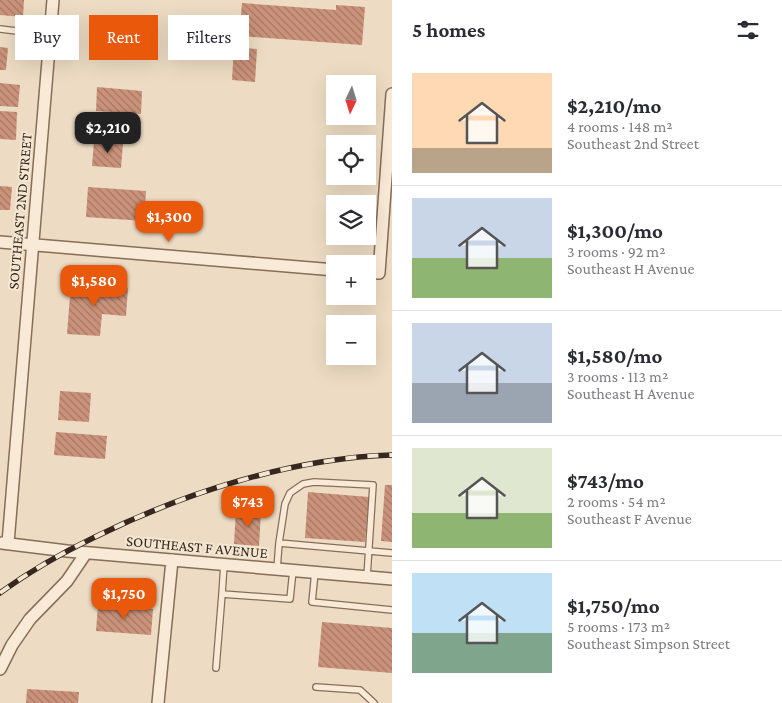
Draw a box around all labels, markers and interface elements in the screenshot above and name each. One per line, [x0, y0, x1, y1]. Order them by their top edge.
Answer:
chip: Buy [15, 15, 79, 60]
chip: Rent [89, 15, 158, 60]
chip: Filters [168, 15, 249, 60]
icon: filters [734, 16, 762, 44]
text: 5 homes [412, 18, 485, 42]
north arrow [326, 75, 376, 125]
map controls [326, 75, 376, 365]
icon: home [452, 93, 512, 153]
text: $2,210/mo [567, 94, 661, 118]
pin: $2,210 [67, 112, 149, 154]
text: 4 rooms · 148 m² [567, 118, 673, 135]
text: $2,210 [86, 119, 130, 136]
street label: SOUTHEAST 2ND STREET [5, 132, 35, 290]
button: locate [326, 135, 376, 185]
text: Southeast 2nd Street [567, 135, 699, 152]
button: layers [326, 195, 376, 245]
pin: $1,300 [128, 200, 210, 243]
text: $1,300 [146, 208, 192, 225]
icon: home [452, 218, 512, 278]
text: $1,300/mo [567, 219, 663, 243]
text: 3 rooms · 92 m² [567, 243, 665, 260]
button: + [326, 255, 376, 305]
text: Southeast H Avenue [567, 260, 694, 277]
pin: $1,580 [53, 264, 135, 307]
text: $1,580 [71, 272, 117, 289]
button: − [326, 315, 376, 365]
icon: home [452, 343, 512, 403]
text: $1,580/mo [567, 344, 662, 368]
text: 3 rooms · 113 m² [567, 368, 668, 385]
text: Southeast H Avenue [567, 385, 694, 402]
icon: home [452, 468, 512, 528]
text: $743/mo [567, 469, 644, 493]
pin: $743 [218, 486, 278, 528]
text: $743 [232, 493, 264, 510]
text: 2 rooms · 54 m² [567, 493, 666, 510]
text: Southeast F Avenue [567, 510, 692, 527]
street label: SOUTHEAST F AVENUE [125, 533, 269, 561]
pin: $1,750 [83, 578, 165, 620]
text: $1,750 [102, 585, 146, 602]
icon: home [452, 593, 512, 653]
text: $1,750/mo [567, 594, 660, 618]
text: 5 rooms · 173 m² [567, 618, 670, 635]
text: Southeast Simpson Street [567, 635, 730, 652]

